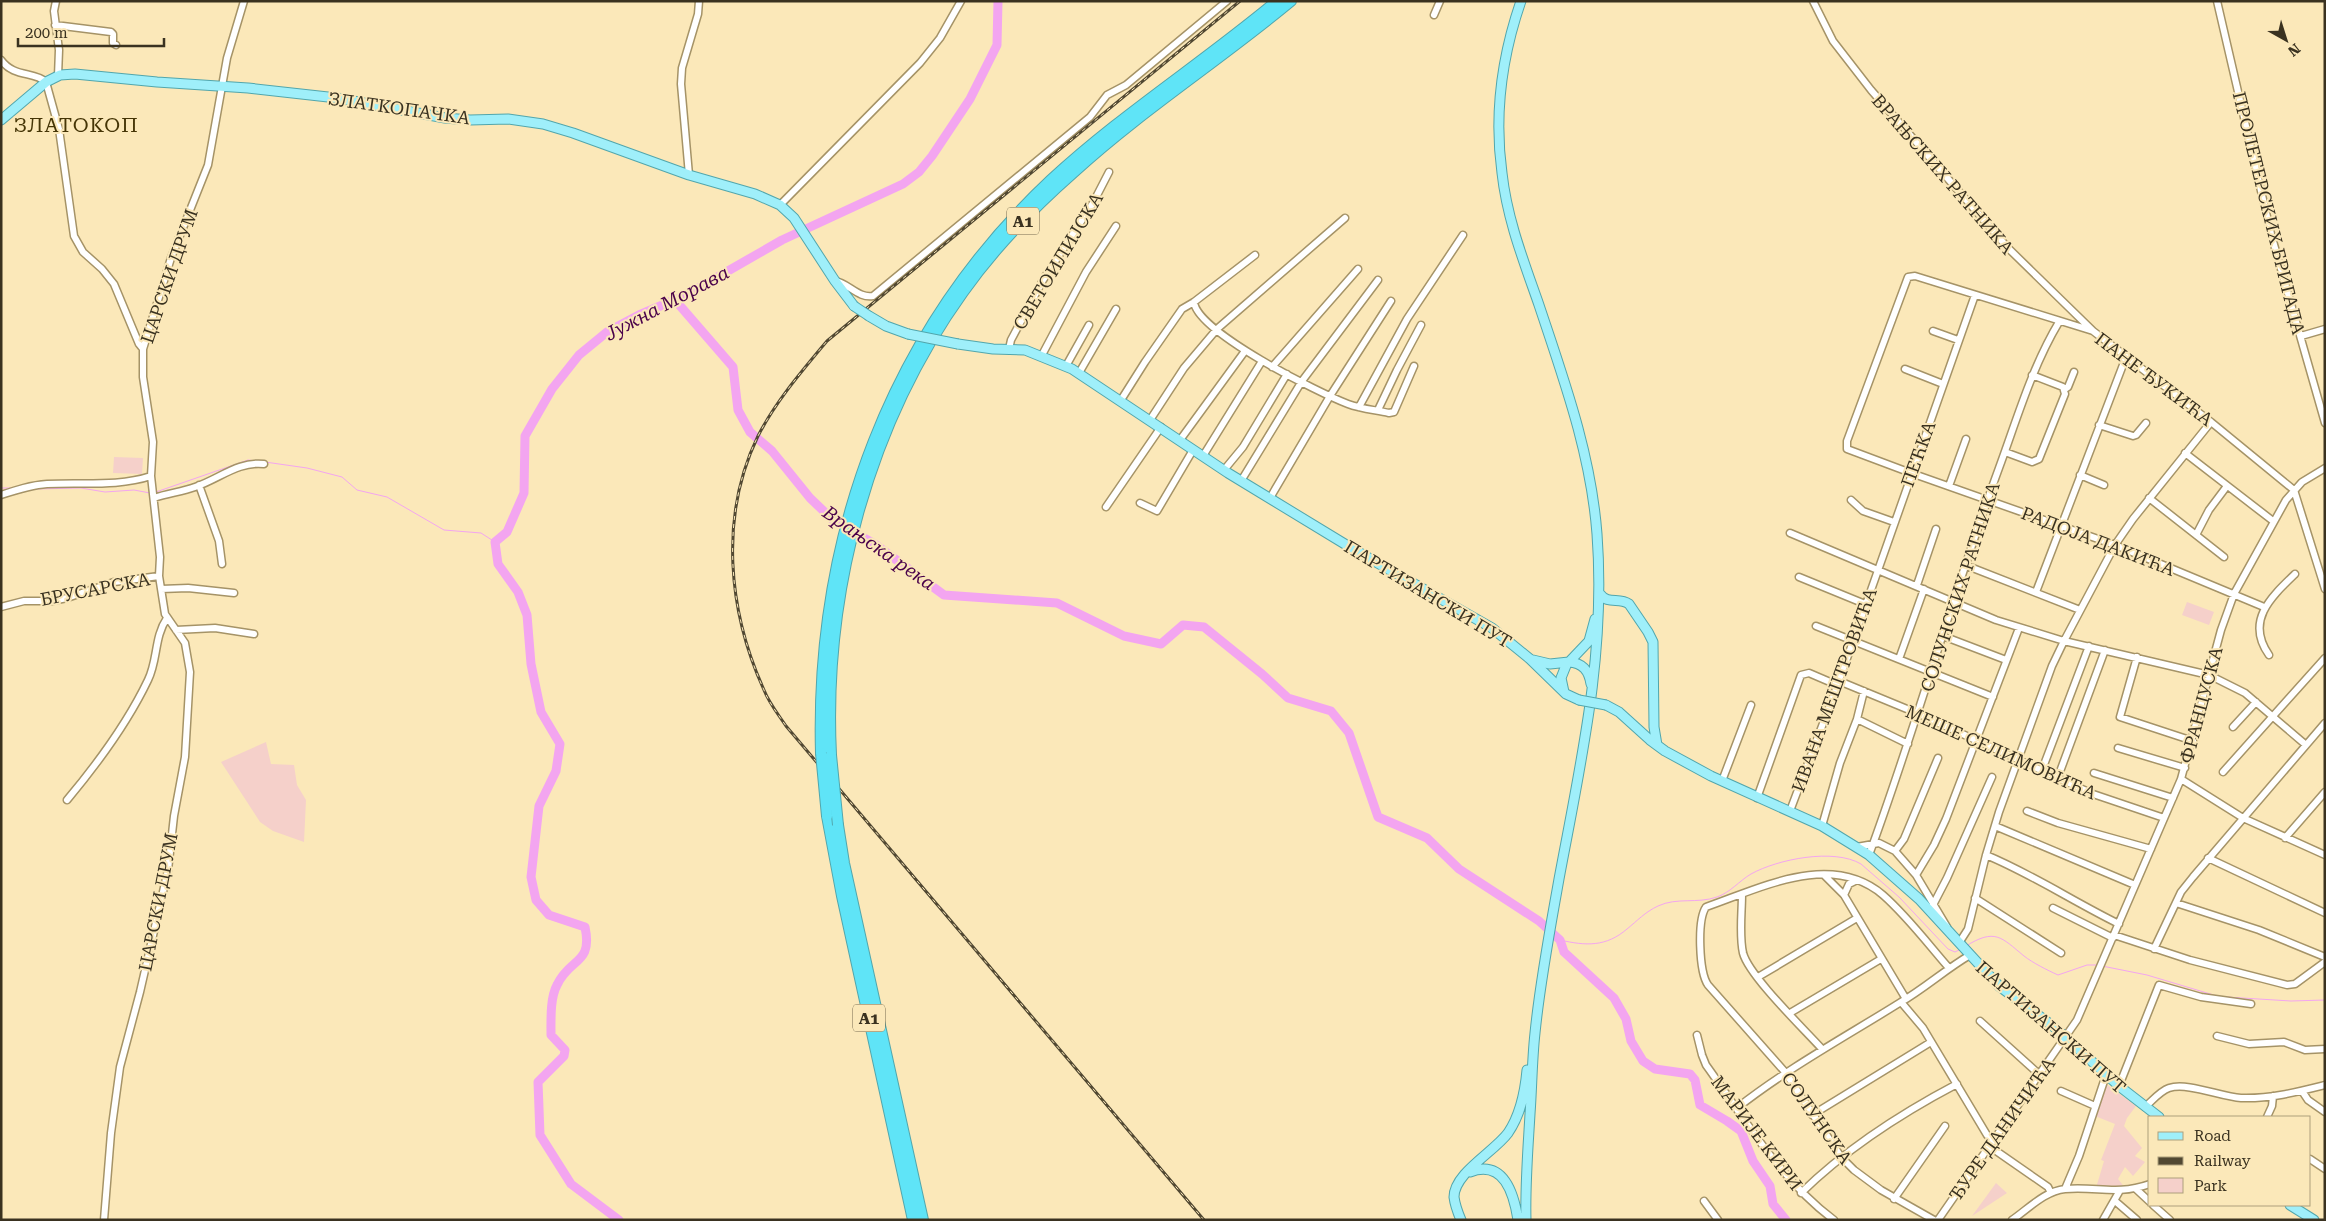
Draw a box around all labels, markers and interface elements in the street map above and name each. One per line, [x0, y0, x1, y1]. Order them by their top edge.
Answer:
scale bar [18, 15, 164, 47]
north arrow [2261, 15, 2311, 65]
text: 200 m [25, 24, 68, 42]
text: N [2285, 40, 2303, 60]
street label: ЗЛАТКОПАЧКА [327, 88, 472, 128]
street label: ПРОЛЕТЕРСКИХ БРИГАДА [2229, 89, 2309, 337]
street label: ВРАЊСКИХ РАТНИКА [1868, 90, 2018, 259]
district label: ЗЛАТОКОП [13, 113, 139, 137]
street label: СВЕТОИЛИЈСКА [1009, 188, 1107, 333]
street label: ЦАРСКИ ДРУМ [136, 206, 202, 346]
road number: A1 [1007, 208, 1039, 235]
water label: Јужна Морава [600, 261, 733, 346]
street label: ПАНЕ ЂУКИЋА [2091, 328, 2217, 430]
street label: ПЕЋКА [1896, 418, 1940, 490]
street label: СОЛУНСКИХ РАТНИКА [1916, 479, 2004, 694]
water label: Врањска река [818, 500, 940, 595]
street label: РАДОЈА ДАКИЋА [2018, 502, 2178, 580]
street label: ПАРТИЗАНСКИ ПУТ [1341, 536, 1515, 652]
street label: БРУСАРСКА [39, 568, 152, 610]
street label: ИВАНА МЕШТРОВИЋА [1787, 585, 1881, 795]
street label: ФРАНЦУСКА [2175, 644, 2227, 765]
street label: МЕШЕ СЕЛИМОВИЋА [1902, 700, 2100, 804]
street label: ЦАРСКИ ДРУМ [134, 831, 182, 973]
street label: ПАРТИЗАНСКИ ПУТ [1972, 956, 2130, 1098]
road number: A1 [853, 1004, 885, 1032]
street label: ЂУРЕ ДАНИЧИЋА [1945, 1053, 2059, 1204]
street label: СОЛУНСКА [1778, 1068, 1857, 1168]
street label: МАРИЈЕ КИРИ [1707, 1072, 1807, 1194]
legend [2148, 1116, 2311, 1206]
text: Road [2194, 1127, 2231, 1145]
text: Railway [2194, 1152, 2251, 1170]
text: Park [2194, 1177, 2228, 1195]

